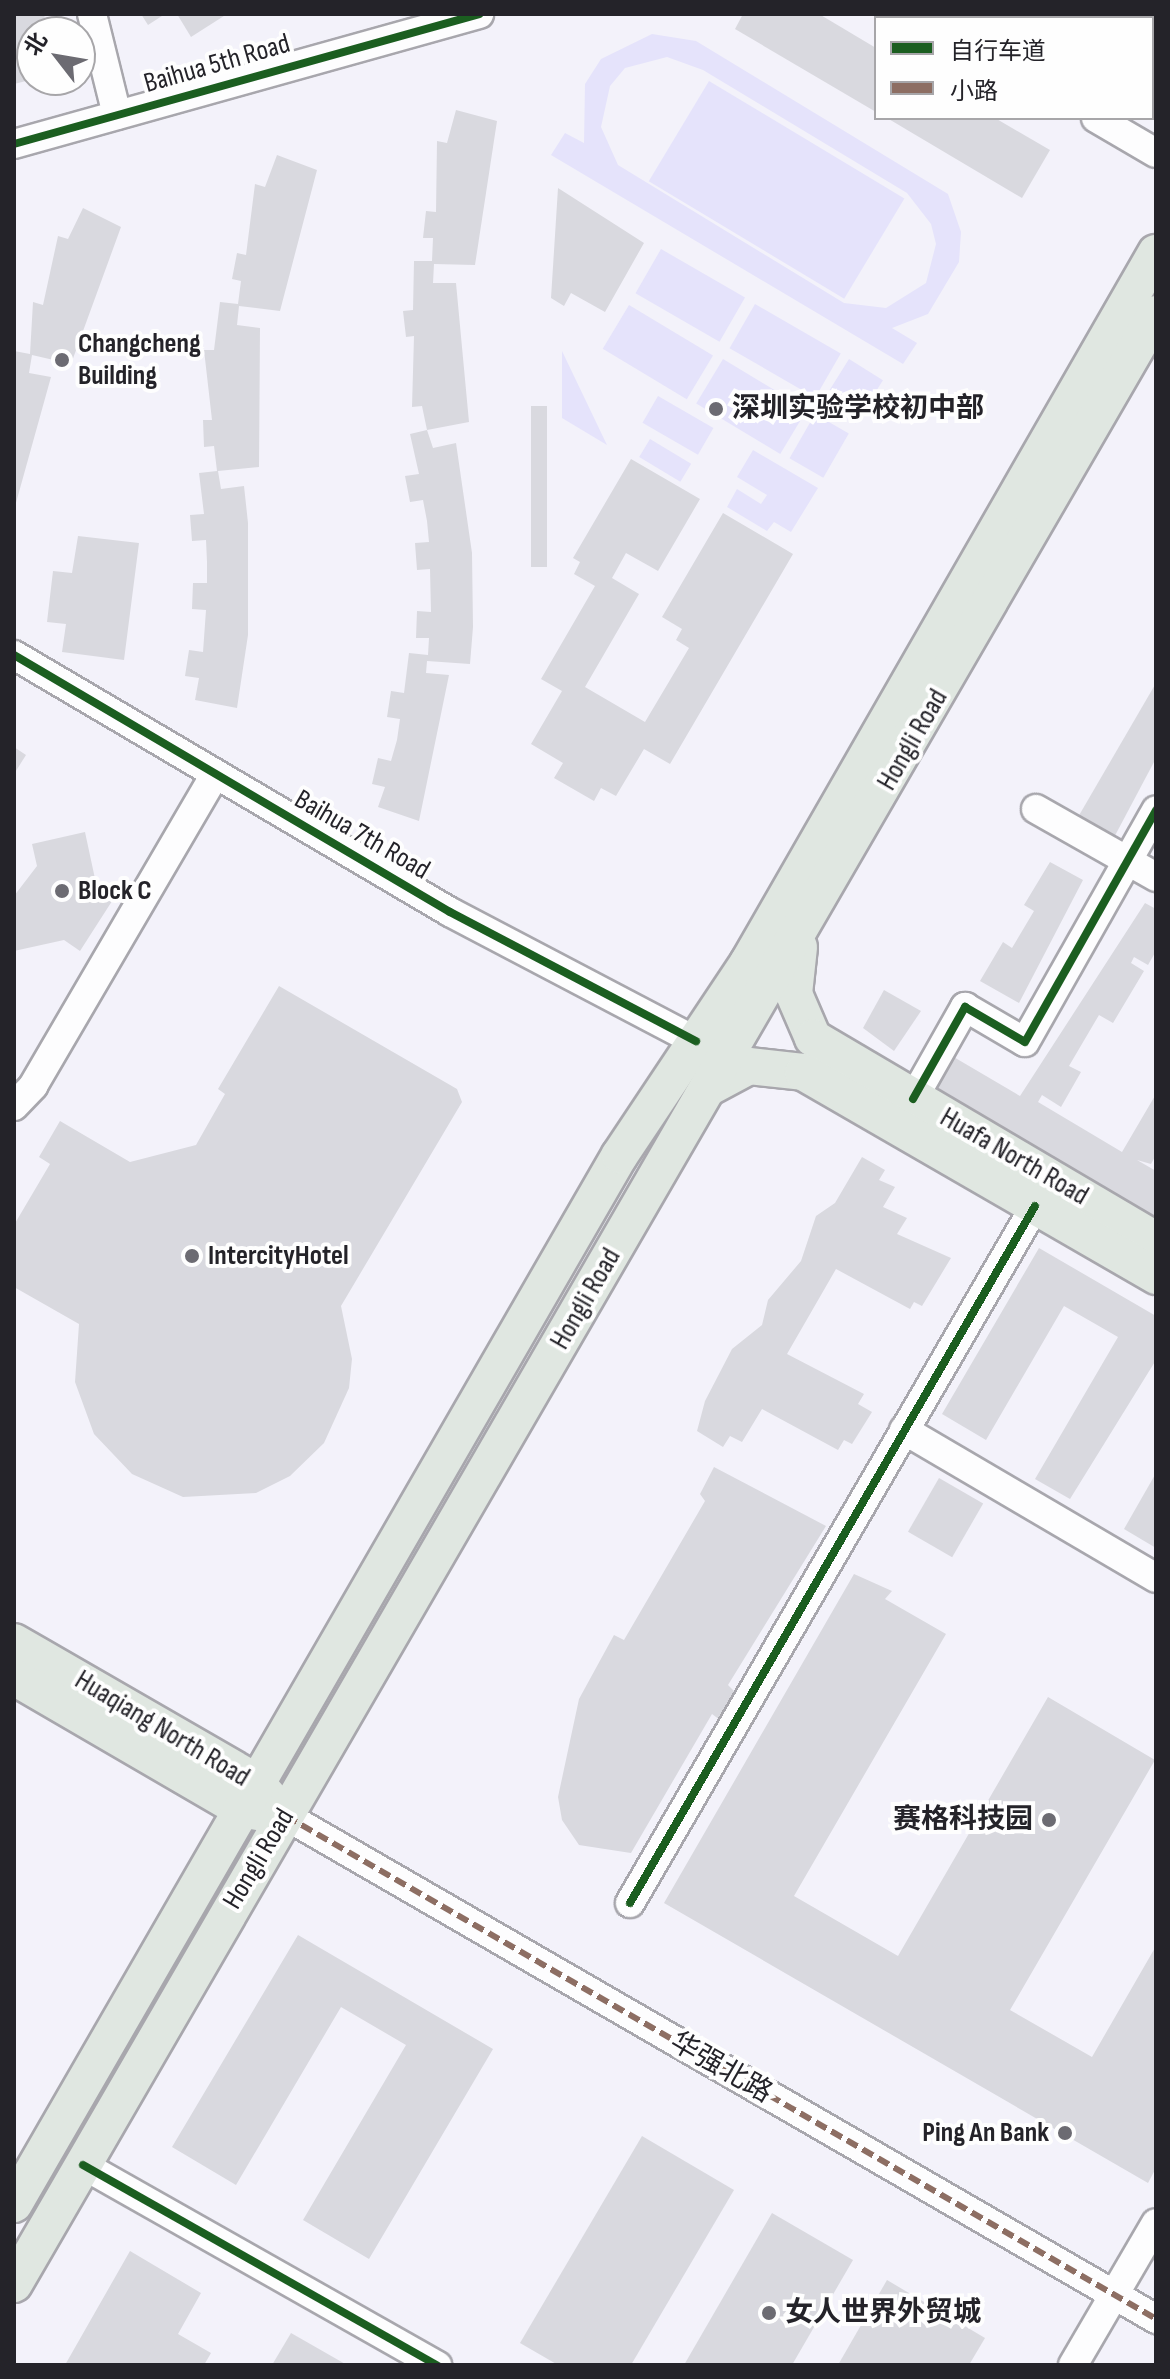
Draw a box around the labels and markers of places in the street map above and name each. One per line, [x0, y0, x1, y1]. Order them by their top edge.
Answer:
place label: Changcheng Building [78, 327, 201, 393]
marker: Changcheng Building [53, 351, 71, 369]
place label: 深圳实验学校初中部 [732, 392, 984, 426]
marker: 深圳实验学校初中部 [707, 400, 725, 418]
place label: Block C [78, 874, 152, 908]
marker: Block C [53, 882, 71, 900]
place label: IntercityHotel [208, 1239, 349, 1273]
marker: IntercityHotel [183, 1247, 201, 1265]
place label: 赛格科技园 [893, 1803, 1033, 1837]
marker: 赛格科技园 [1040, 1811, 1058, 1829]
place label: Ping An Bank [922, 2116, 1049, 2150]
marker: Ping An Bank [1056, 2124, 1074, 2142]
place label: 女人世界外贸城 [785, 2296, 981, 2330]
marker: 女人世界外贸城 [760, 2304, 778, 2322]

